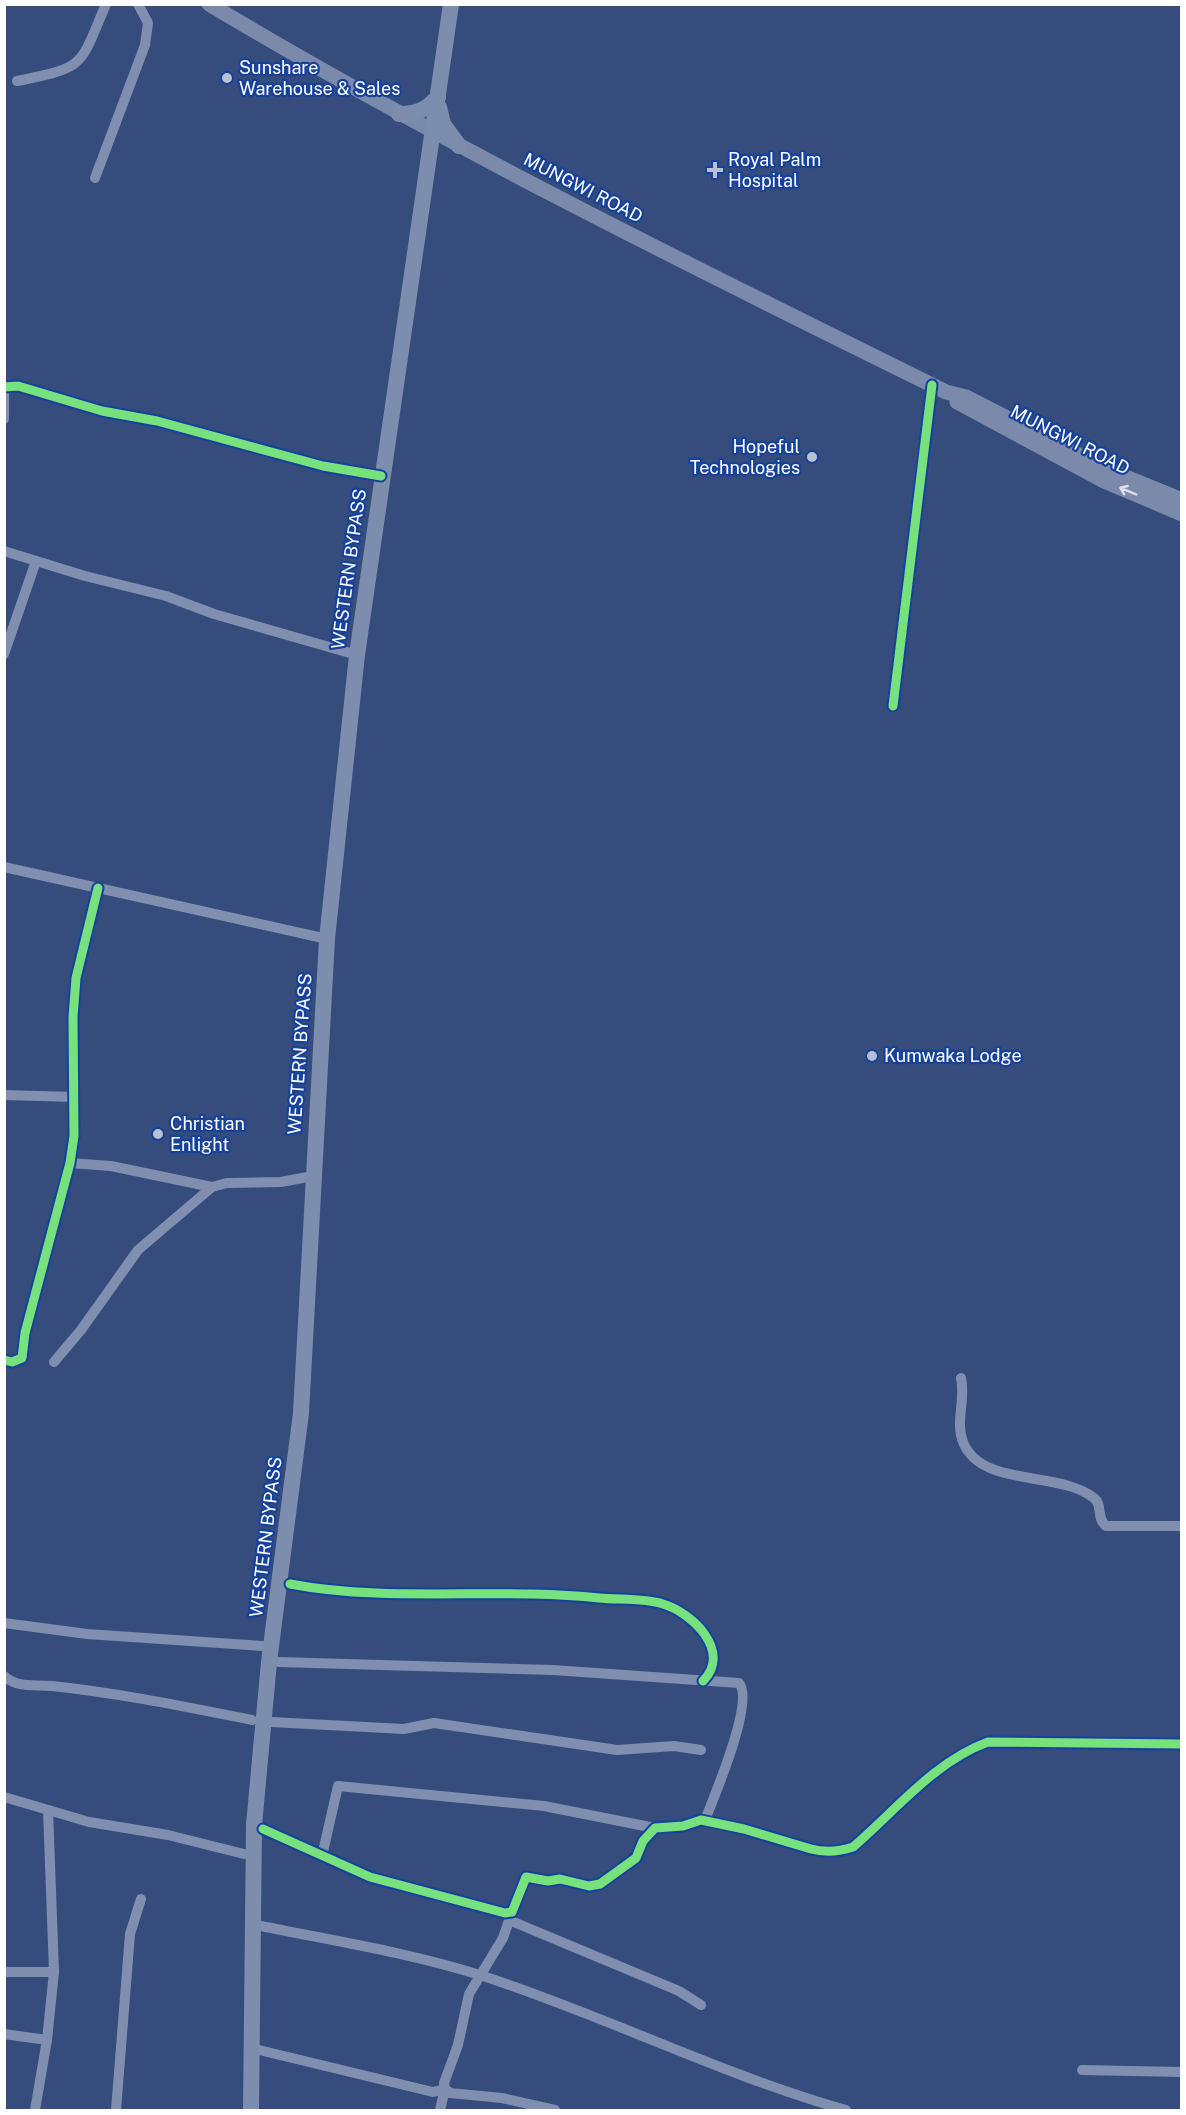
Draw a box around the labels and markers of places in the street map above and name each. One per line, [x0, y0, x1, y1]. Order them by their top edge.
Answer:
place label: Sunshare Warehouse & Sales [239, 57, 400, 99]
marker: Sunshare Warehouse & Sales [220, 71, 234, 85]
place label: Royal Palm Hospital [728, 149, 821, 191]
marker: Royal Palm Hospital [706, 161, 724, 179]
place label: Hopeful Technologies [690, 436, 800, 478]
marker: Hopeful Technologies [805, 450, 819, 464]
place label: Kumwaka Lodge [884, 1045, 1022, 1066]
marker: Kumwaka Lodge [865, 1049, 879, 1063]
place label: Christian Enlight [170, 1113, 245, 1155]
marker: Christian Enlight [151, 1127, 165, 1141]

